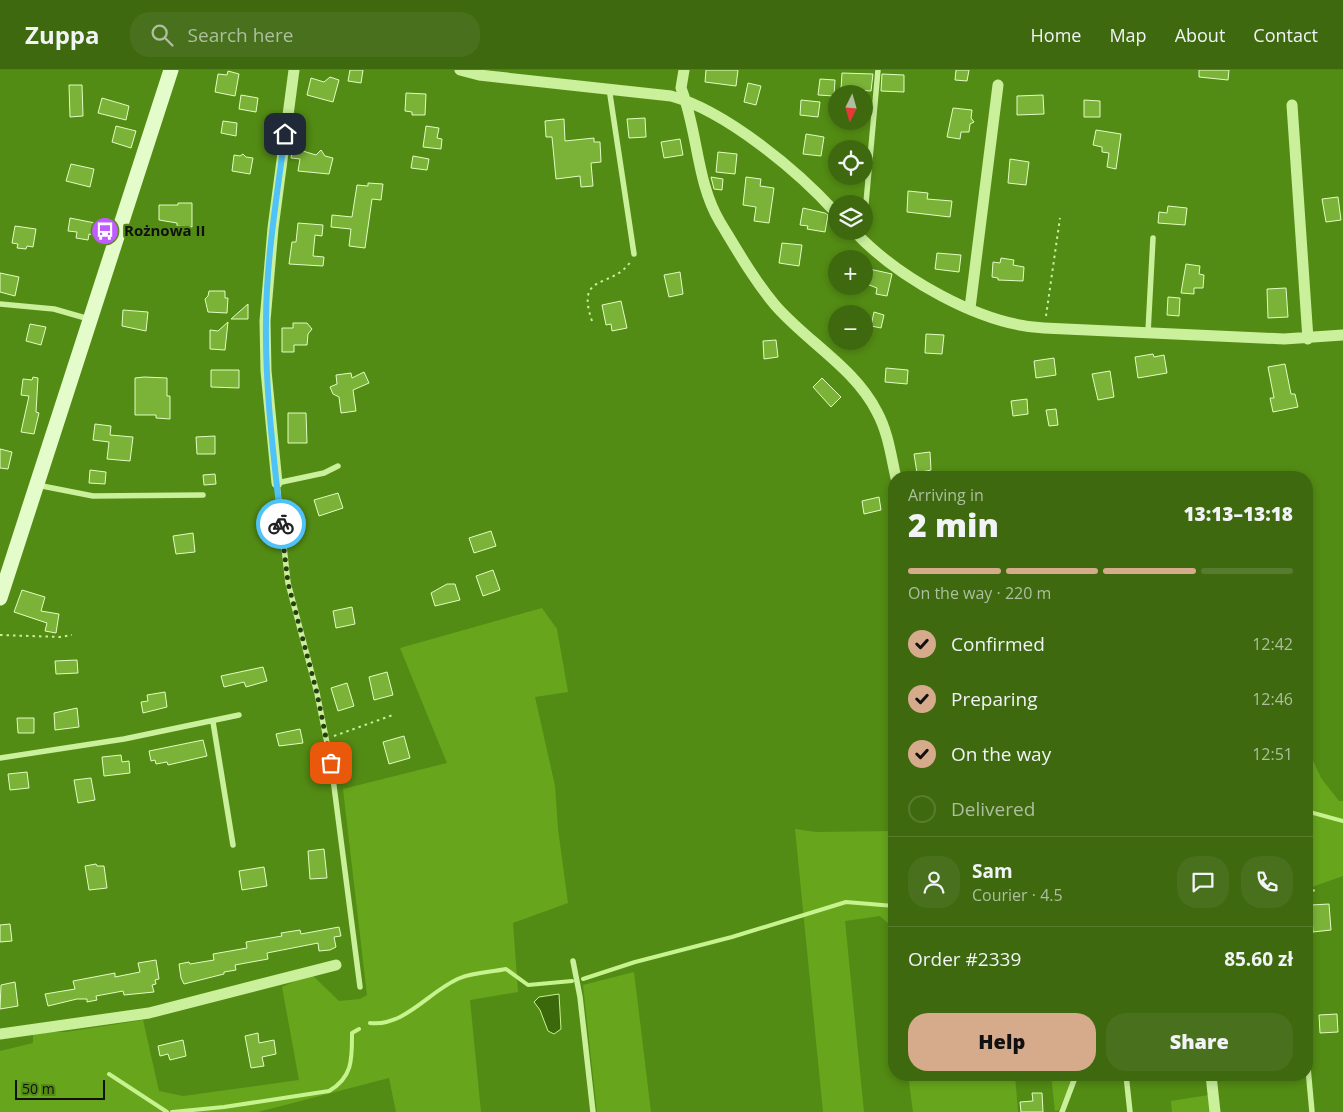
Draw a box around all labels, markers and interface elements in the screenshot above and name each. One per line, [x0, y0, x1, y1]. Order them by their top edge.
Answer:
search box [130, 12, 480, 57]
text: Zuppa [25, 18, 100, 51]
icon: search [148, 21, 176, 49]
text: Search here [188, 22, 293, 48]
text: Home [1031, 23, 1081, 47]
text: Map [1109, 23, 1147, 47]
text: About [1175, 23, 1225, 47]
text: Contact [1253, 23, 1318, 47]
north arrow [828, 85, 872, 130]
map controls [828, 85, 873, 350]
pin [264, 113, 306, 155]
icon: home [271, 120, 299, 148]
button: locate [828, 140, 873, 185]
button: layers [828, 195, 873, 240]
bus stop icon: Rożnowa II [90, 216, 120, 246]
place label: Rożnowa II [124, 220, 205, 240]
button: + [828, 250, 873, 295]
button: − [828, 305, 873, 350]
text: Arriving in [908, 484, 984, 506]
courier [256, 499, 306, 549]
text: 13:13–13:18 [1183, 501, 1293, 527]
text: 2 min [908, 503, 999, 546]
icon: bike [267, 510, 295, 538]
text: On the way · 220 m [908, 582, 1051, 604]
icon: check [908, 630, 936, 658]
text: Confirmed [951, 631, 1045, 657]
text: 12:42 [1252, 633, 1293, 655]
icon: check [908, 685, 936, 713]
text: Preparing [951, 686, 1038, 712]
text: 12:46 [1252, 688, 1293, 710]
icon: check [908, 740, 936, 768]
text: On the way [951, 741, 1051, 767]
pin [310, 742, 352, 784]
text: 12:51 [1252, 743, 1293, 765]
icon: bag [317, 749, 345, 777]
text: Delivered [951, 796, 1035, 822]
button: person [908, 856, 960, 908]
button: chat [1177, 856, 1229, 908]
button: phone [1241, 856, 1293, 908]
text: Sam [972, 858, 1013, 884]
text: Courier · 4.5 [972, 884, 1063, 906]
text: Order #2339 [908, 946, 1021, 972]
text: 85.60 zł [1224, 946, 1293, 972]
button: Help [908, 1013, 1096, 1071]
button: Share [1106, 1013, 1293, 1071]
scale bar [15, 1077, 105, 1100]
text: 50 m [22, 1079, 55, 1098]

